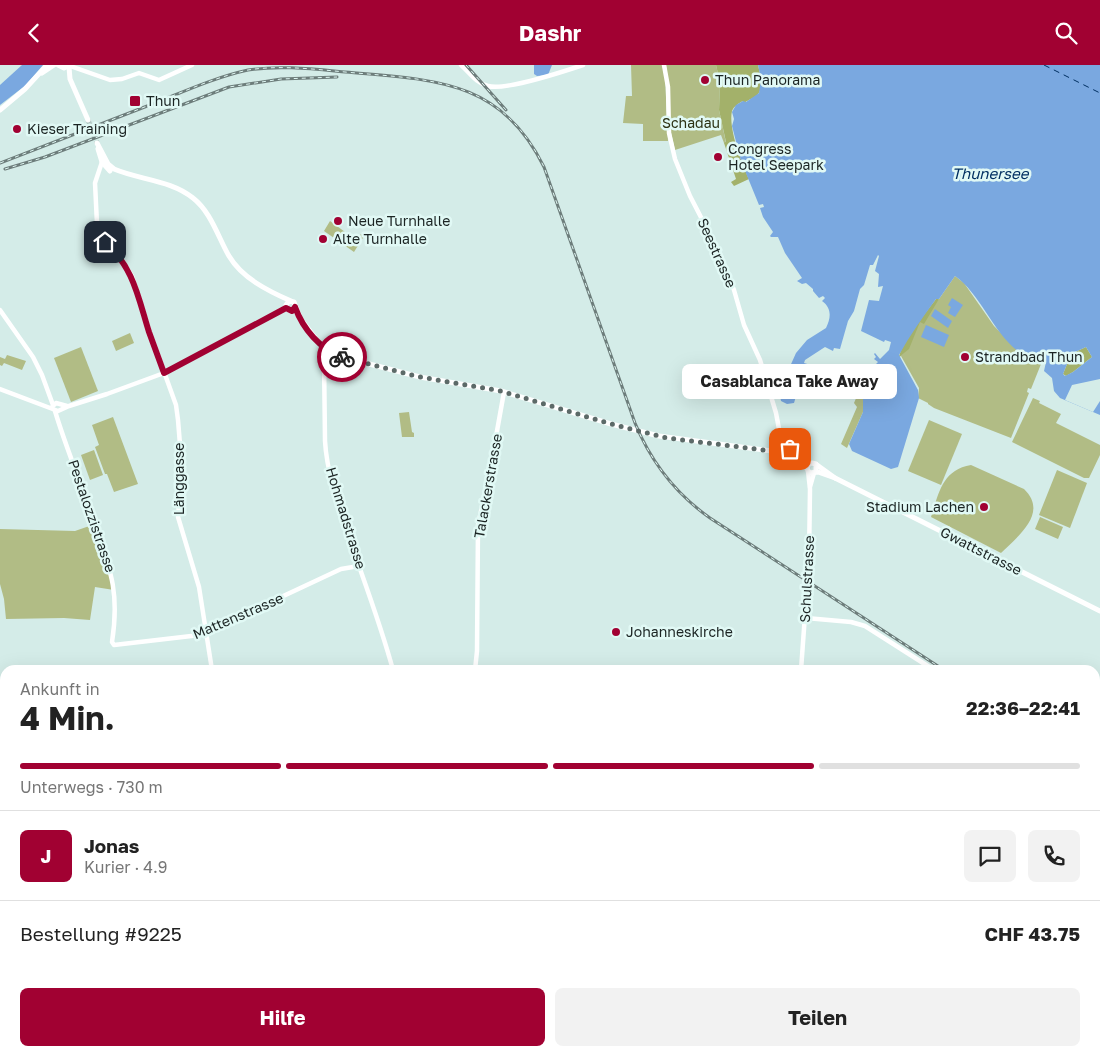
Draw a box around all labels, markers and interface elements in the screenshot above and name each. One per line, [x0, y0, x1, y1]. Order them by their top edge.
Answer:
icon: back [20, 19, 48, 47]
text: Dashr [519, 19, 581, 46]
icon: search [1052, 19, 1080, 47]
place label: Thun Panorama [715, 71, 820, 88]
marker: Thun Panorama [699, 74, 711, 86]
place label: Thun [146, 92, 180, 109]
marker: Thun [128, 94, 142, 108]
park label: Schadau [662, 114, 720, 131]
place label: Kieser Training [27, 120, 127, 137]
marker: Kieser Training [11, 123, 23, 135]
place label: Congress Hotel Seepark [728, 140, 824, 173]
marker: Congress Hotel Seepark [712, 151, 724, 163]
water label: Thunersee [952, 164, 1030, 182]
place label: Neue Turnhalle [348, 212, 450, 229]
marker: Neue Turnhalle [332, 215, 344, 227]
street label: Seestrasse [695, 215, 740, 290]
pin [84, 221, 126, 263]
icon: home [91, 228, 119, 256]
place label: Alte Turnhalle [333, 230, 427, 247]
marker: Alte Turnhalle [317, 233, 329, 245]
courier [317, 332, 367, 382]
icon: bike [328, 343, 356, 371]
place label: Strandbad Thun [975, 348, 1083, 365]
marker: Strandbad Thun [959, 351, 971, 363]
callout: Casablanca Take Away [682, 364, 898, 399]
text: Casablanca Take Away [700, 371, 879, 391]
pin [769, 428, 811, 470]
street label: Talackerstrasse [470, 432, 505, 539]
icon: bag [776, 435, 804, 463]
street label: Länggasse [170, 443, 187, 515]
street label: Pestalozzistrasse [65, 457, 120, 574]
street label: Hohmadstrasse [323, 465, 370, 571]
place label: Stadium Lachen [866, 498, 974, 515]
marker: Stadium Lachen [978, 501, 990, 513]
street label: Gwattstrasse [938, 523, 1025, 578]
street label: Schulstrasse [796, 535, 817, 623]
street label: Mattenstrasse [190, 589, 286, 642]
place label: Johanneskirche [626, 623, 733, 640]
marker: Johanneskirche [610, 626, 622, 638]
text: Ankunft in [20, 679, 100, 699]
text: 22:36–22:41 [966, 696, 1080, 719]
text: 4 Min. [20, 699, 115, 737]
text: Unterwegs · 730 m [20, 777, 163, 797]
button: chat [964, 830, 1016, 882]
button: phone [1028, 830, 1080, 882]
text: Jonas [84, 834, 139, 857]
text: J [41, 844, 51, 867]
text: Kurier · 4.9 [84, 857, 168, 877]
text: Bestellung #9225 [20, 922, 182, 945]
text: CHF 43.75 [985, 922, 1080, 945]
button: Hilfe [20, 988, 545, 1046]
button: Teilen [555, 988, 1080, 1046]

